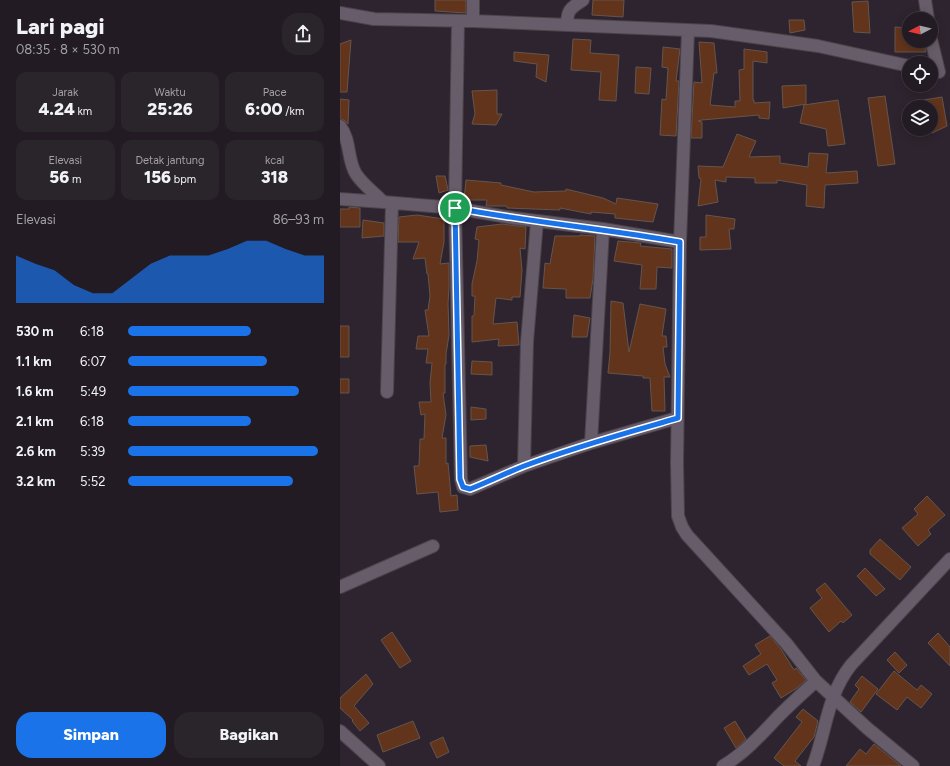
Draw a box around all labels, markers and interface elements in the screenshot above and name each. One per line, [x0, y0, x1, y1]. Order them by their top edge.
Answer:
north arrow [902, 12, 938, 48]
map controls [902, 12, 938, 136]
text: Lari pagi [16, 13, 104, 40]
button: share [282, 13, 324, 55]
text: 08:35 · 8 × 530 m [16, 42, 120, 57]
button: locate [902, 56, 938, 92]
text: Jarak [52, 86, 78, 99]
text: Waktu [154, 86, 186, 99]
text: Pace [263, 86, 287, 99]
text: 4.24 [38, 99, 75, 119]
text: 25:26 [147, 99, 193, 119]
text: 6:00 [245, 99, 283, 119]
button: layers [902, 100, 938, 136]
text: km [75, 105, 92, 118]
text: /km [283, 105, 304, 118]
text: Elevasi [48, 154, 82, 167]
text: Detak jantung [136, 154, 204, 167]
text: kcal [265, 154, 284, 167]
text: 56 [49, 167, 69, 187]
text: 156 [144, 167, 171, 187]
text: 318 [261, 167, 288, 187]
text: m [69, 173, 81, 186]
text: bpm [171, 173, 196, 186]
pin [438, 191, 472, 225]
icon: arrive [444, 197, 466, 219]
text: Elevasi [16, 212, 56, 227]
text: 86–93 m [273, 212, 324, 227]
text: 530 m [16, 324, 54, 339]
text: 6:18 [80, 324, 104, 339]
text: 1.1 km [16, 354, 52, 369]
text: 6:07 [80, 354, 106, 369]
text: 1.6 km [16, 384, 54, 399]
text: 5:49 [80, 384, 106, 399]
text: 2.1 km [16, 414, 54, 429]
text: 6:18 [80, 414, 104, 429]
text: 2.6 km [16, 444, 56, 459]
text: 5:39 [80, 444, 105, 459]
text: 3.2 km [16, 474, 55, 489]
text: 5:52 [80, 474, 106, 489]
button: Simpan [16, 712, 166, 758]
button: Bagikan [174, 712, 324, 758]

